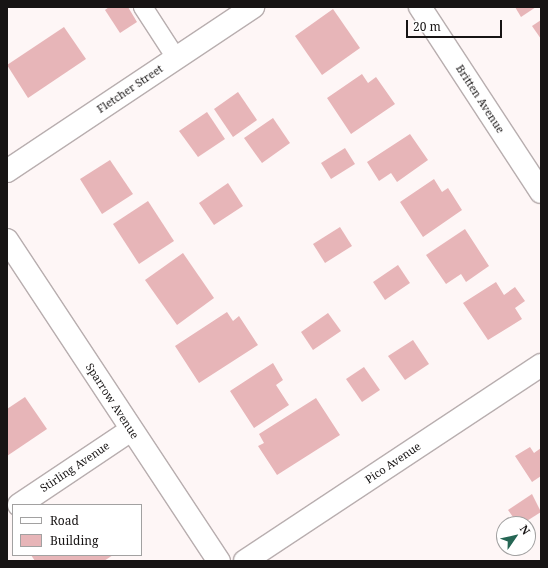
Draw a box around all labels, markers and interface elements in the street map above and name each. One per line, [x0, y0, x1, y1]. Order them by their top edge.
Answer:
scale bar [408, 12, 504, 38]
text: 20 m [413, 18, 441, 35]
street label: Fletcher Street [95, 62, 165, 116]
street label: Britten Avenue [453, 62, 507, 136]
street label: Sparrow Avenue [83, 361, 141, 441]
street label: Stirling Avenue [38, 439, 112, 495]
street label: Pico Avenue [363, 440, 423, 486]
legend [12, 504, 142, 556]
text: Road [50, 512, 79, 529]
north arrow [496, 516, 536, 556]
text: N [517, 522, 534, 537]
text: Building [50, 532, 98, 549]

